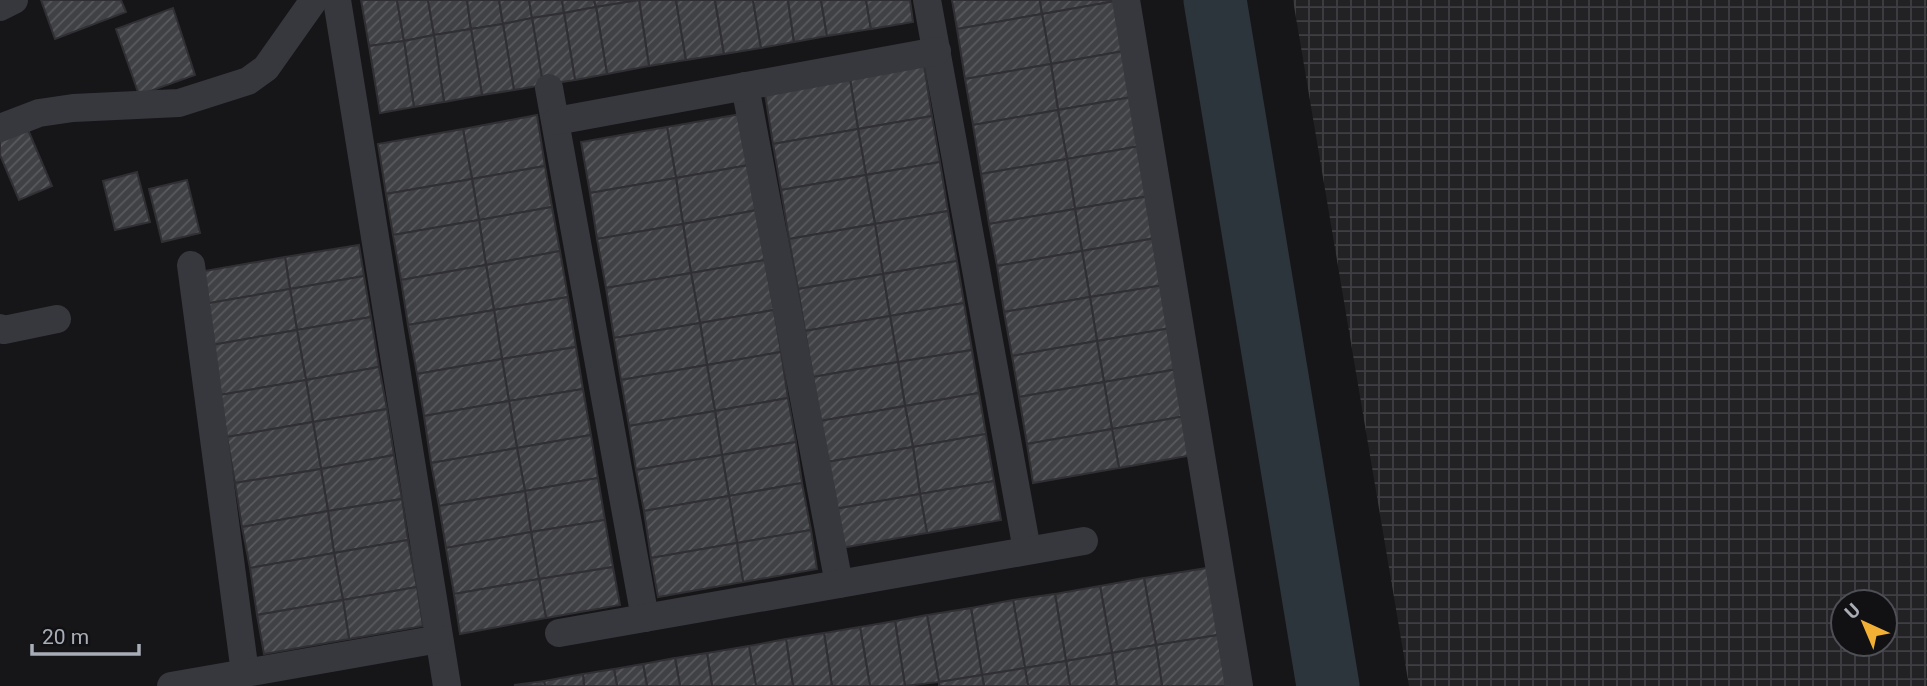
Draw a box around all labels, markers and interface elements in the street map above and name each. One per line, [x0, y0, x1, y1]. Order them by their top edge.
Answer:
north arrow [1829, 588, 1899, 658]
text: U [1840, 599, 1865, 624]
scale bar [32, 612, 138, 656]
text: 20 m [42, 625, 89, 649]

